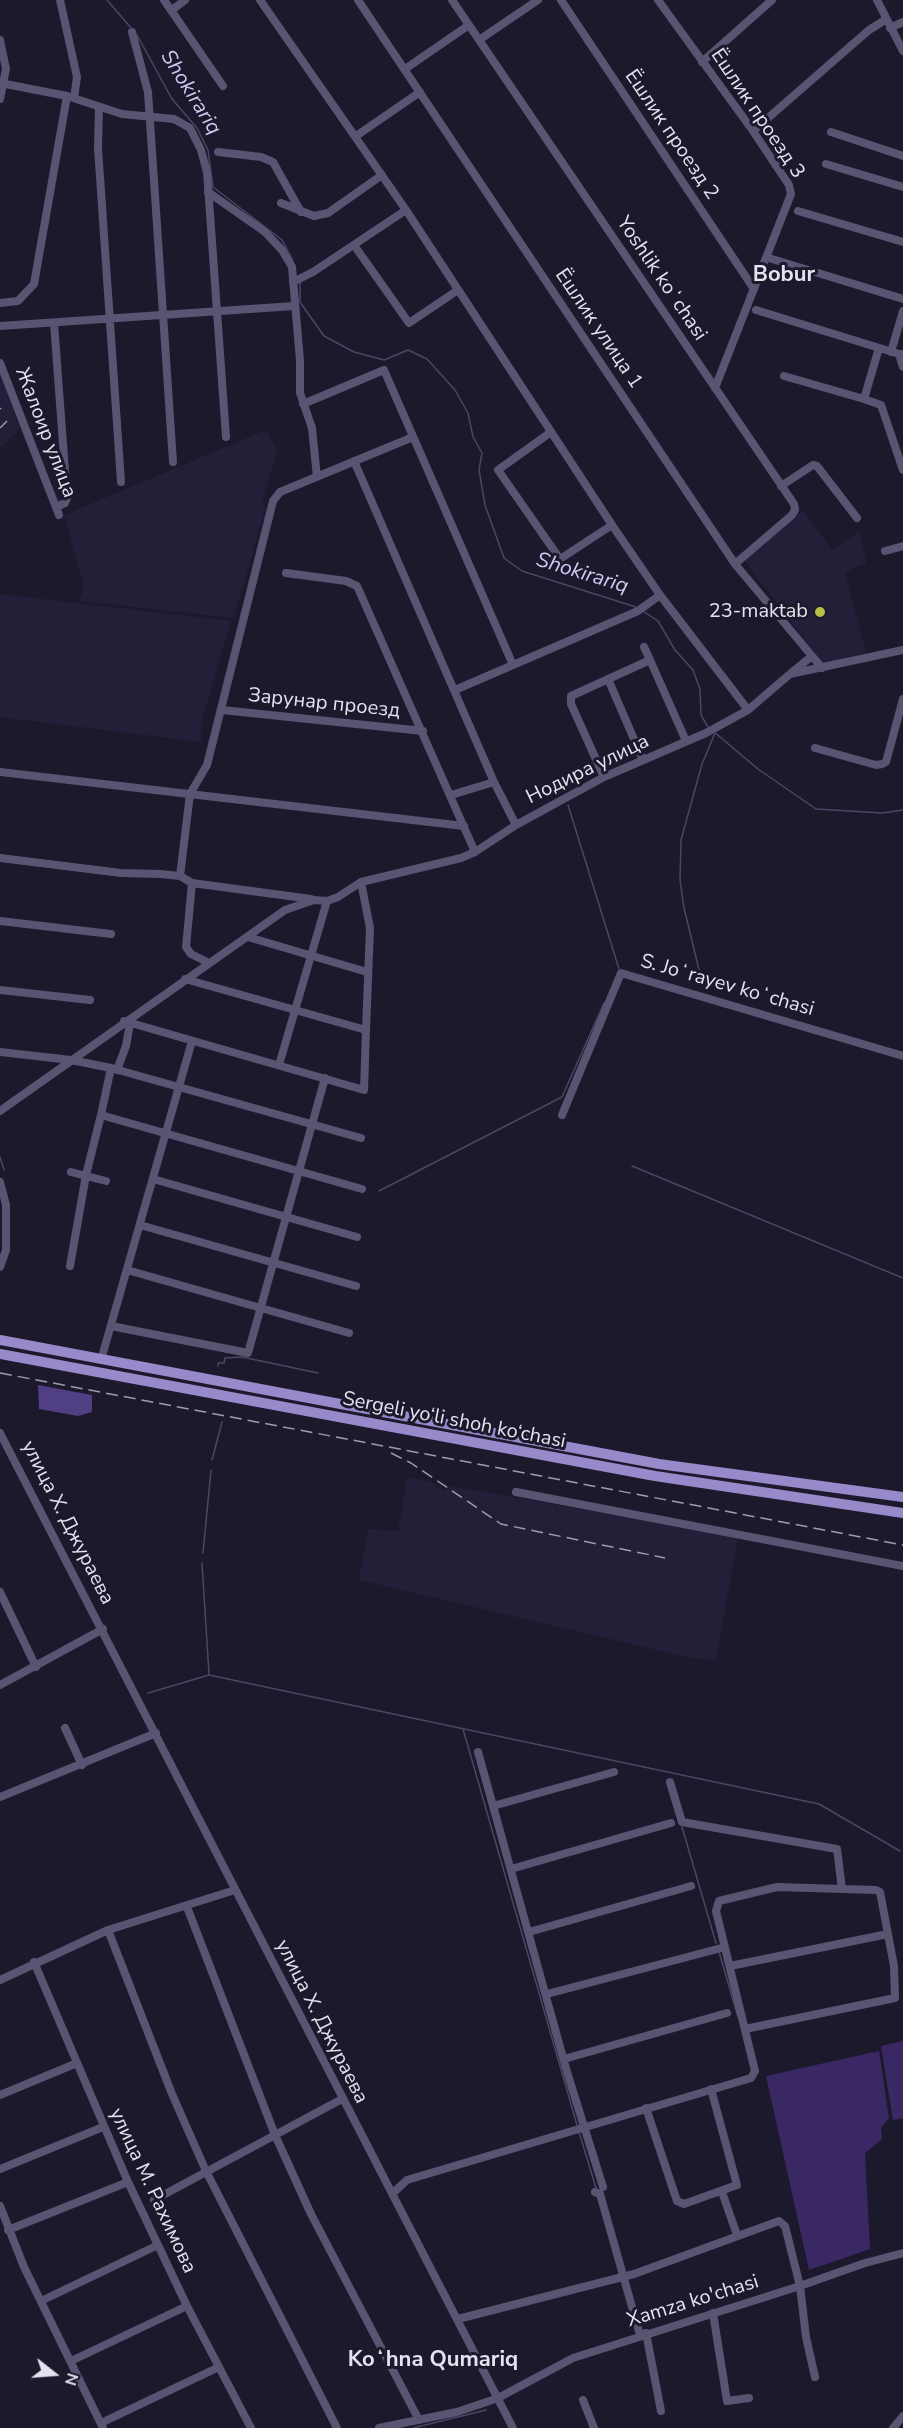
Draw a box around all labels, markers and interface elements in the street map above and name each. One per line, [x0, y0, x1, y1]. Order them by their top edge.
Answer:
street label: Ёшлик проезд 3 [705, 45, 809, 183]
water label: Shokirariq [154, 46, 226, 140]
street label: Ёшлик проезд 2 [619, 66, 723, 204]
street label: Yoshlik koʻchasi [611, 212, 711, 346]
district label: Bobur [753, 263, 815, 289]
street label: Ёшлик улица 1 [549, 265, 647, 393]
street label: Жалоир улица [9, 365, 81, 501]
water label: Shokirariq [533, 548, 631, 600]
place label: 23-maktab [709, 600, 808, 624]
marker: 23-maktab [813, 605, 827, 619]
street label: Зарунар проезд [247, 684, 401, 724]
street label: Нодира улица [523, 730, 653, 810]
street label: S. Joʻrayev koʻchasi [637, 950, 817, 1022]
street label: Sergeli yo‘li shoh ko‘chasi [340, 1388, 568, 1454]
street label: улица Х. Джураева [15, 1437, 119, 1609]
street label: улица Х. Джураева [269, 1936, 373, 2108]
street label: улица М. Рахимова [103, 2105, 201, 2277]
street label: Xamza ko'chasi [624, 2271, 762, 2333]
north arrow [24, 2344, 84, 2404]
district label: Koʻhna Qumariq [348, 2348, 518, 2374]
text: N [59, 2370, 83, 2388]

